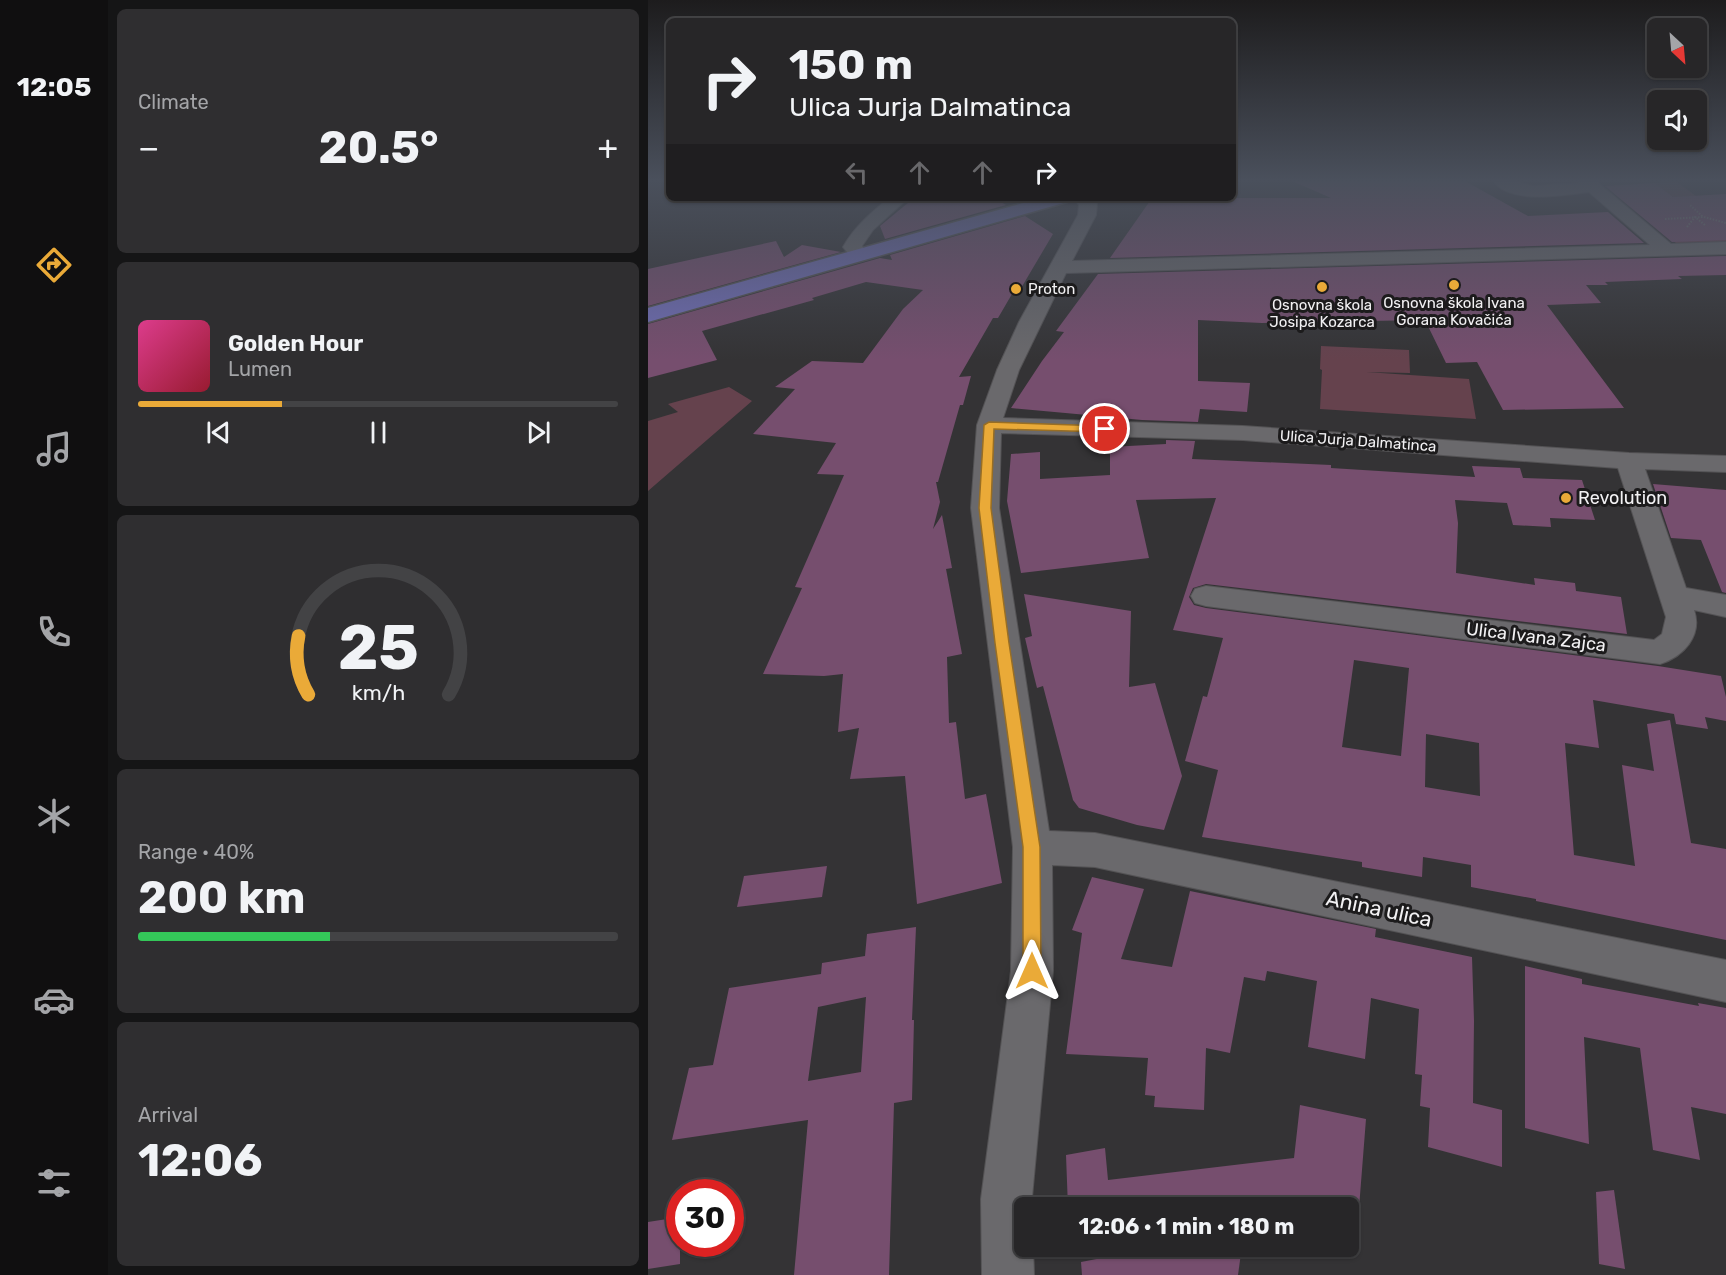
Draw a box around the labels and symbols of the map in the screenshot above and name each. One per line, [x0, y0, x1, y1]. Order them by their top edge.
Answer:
north arrow [1647, 18, 1707, 78]
marker: Osnovna škola Ivana Gorana Kovačića [1447, 278, 1461, 292]
place label: Proton [1028, 280, 1075, 298]
marker: Osnovna škola Josipa Kozarca [1315, 280, 1329, 294]
marker: Proton [1009, 282, 1023, 296]
place label: Osnovna škola Ivana Gorana Kovačića [1383, 294, 1525, 329]
place label: Osnovna škola Josipa Kozarca [1269, 296, 1375, 331]
pin [1079, 403, 1130, 454]
street label: Ulica Jurja Dalmatinca [1279, 427, 1437, 455]
place label: Revolution [1578, 487, 1667, 509]
marker: Revolution [1559, 491, 1573, 505]
street label: Ulica Ivana Zajca [1465, 618, 1607, 656]
street label: Anina ulica [1324, 885, 1434, 932]
position arrow [1000, 939, 1064, 1003]
speed limit sign: 30 [666, 1179, 744, 1257]

